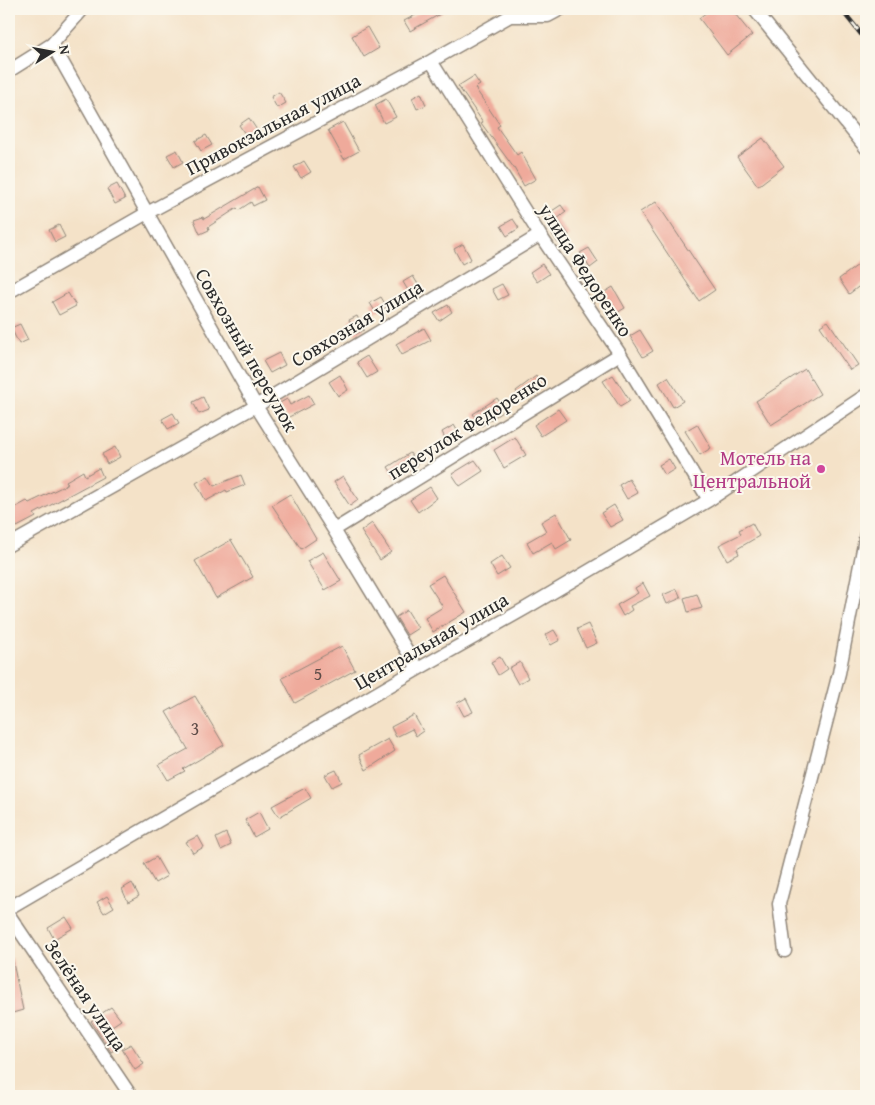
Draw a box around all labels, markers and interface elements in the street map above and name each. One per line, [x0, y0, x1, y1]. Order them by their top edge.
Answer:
north arrow [28, 28, 78, 78]
text: N [54, 43, 76, 57]
street label: Привокзальная улица [180, 65, 366, 182]
street label: улица Федоренко [532, 196, 641, 342]
street label: Совхозный переулок [189, 263, 306, 437]
street label: Совхозная улица [285, 271, 429, 374]
street label: переулок Федоренко [381, 365, 552, 486]
place label: Мотель на Центральной [693, 443, 811, 495]
marker: Мотель на Центральной [815, 463, 827, 475]
street label: Центральная улица [348, 584, 514, 697]
house number: 5 [314, 660, 322, 687]
house number: 3 [191, 715, 199, 742]
street label: Зелёная улица [38, 933, 135, 1057]

